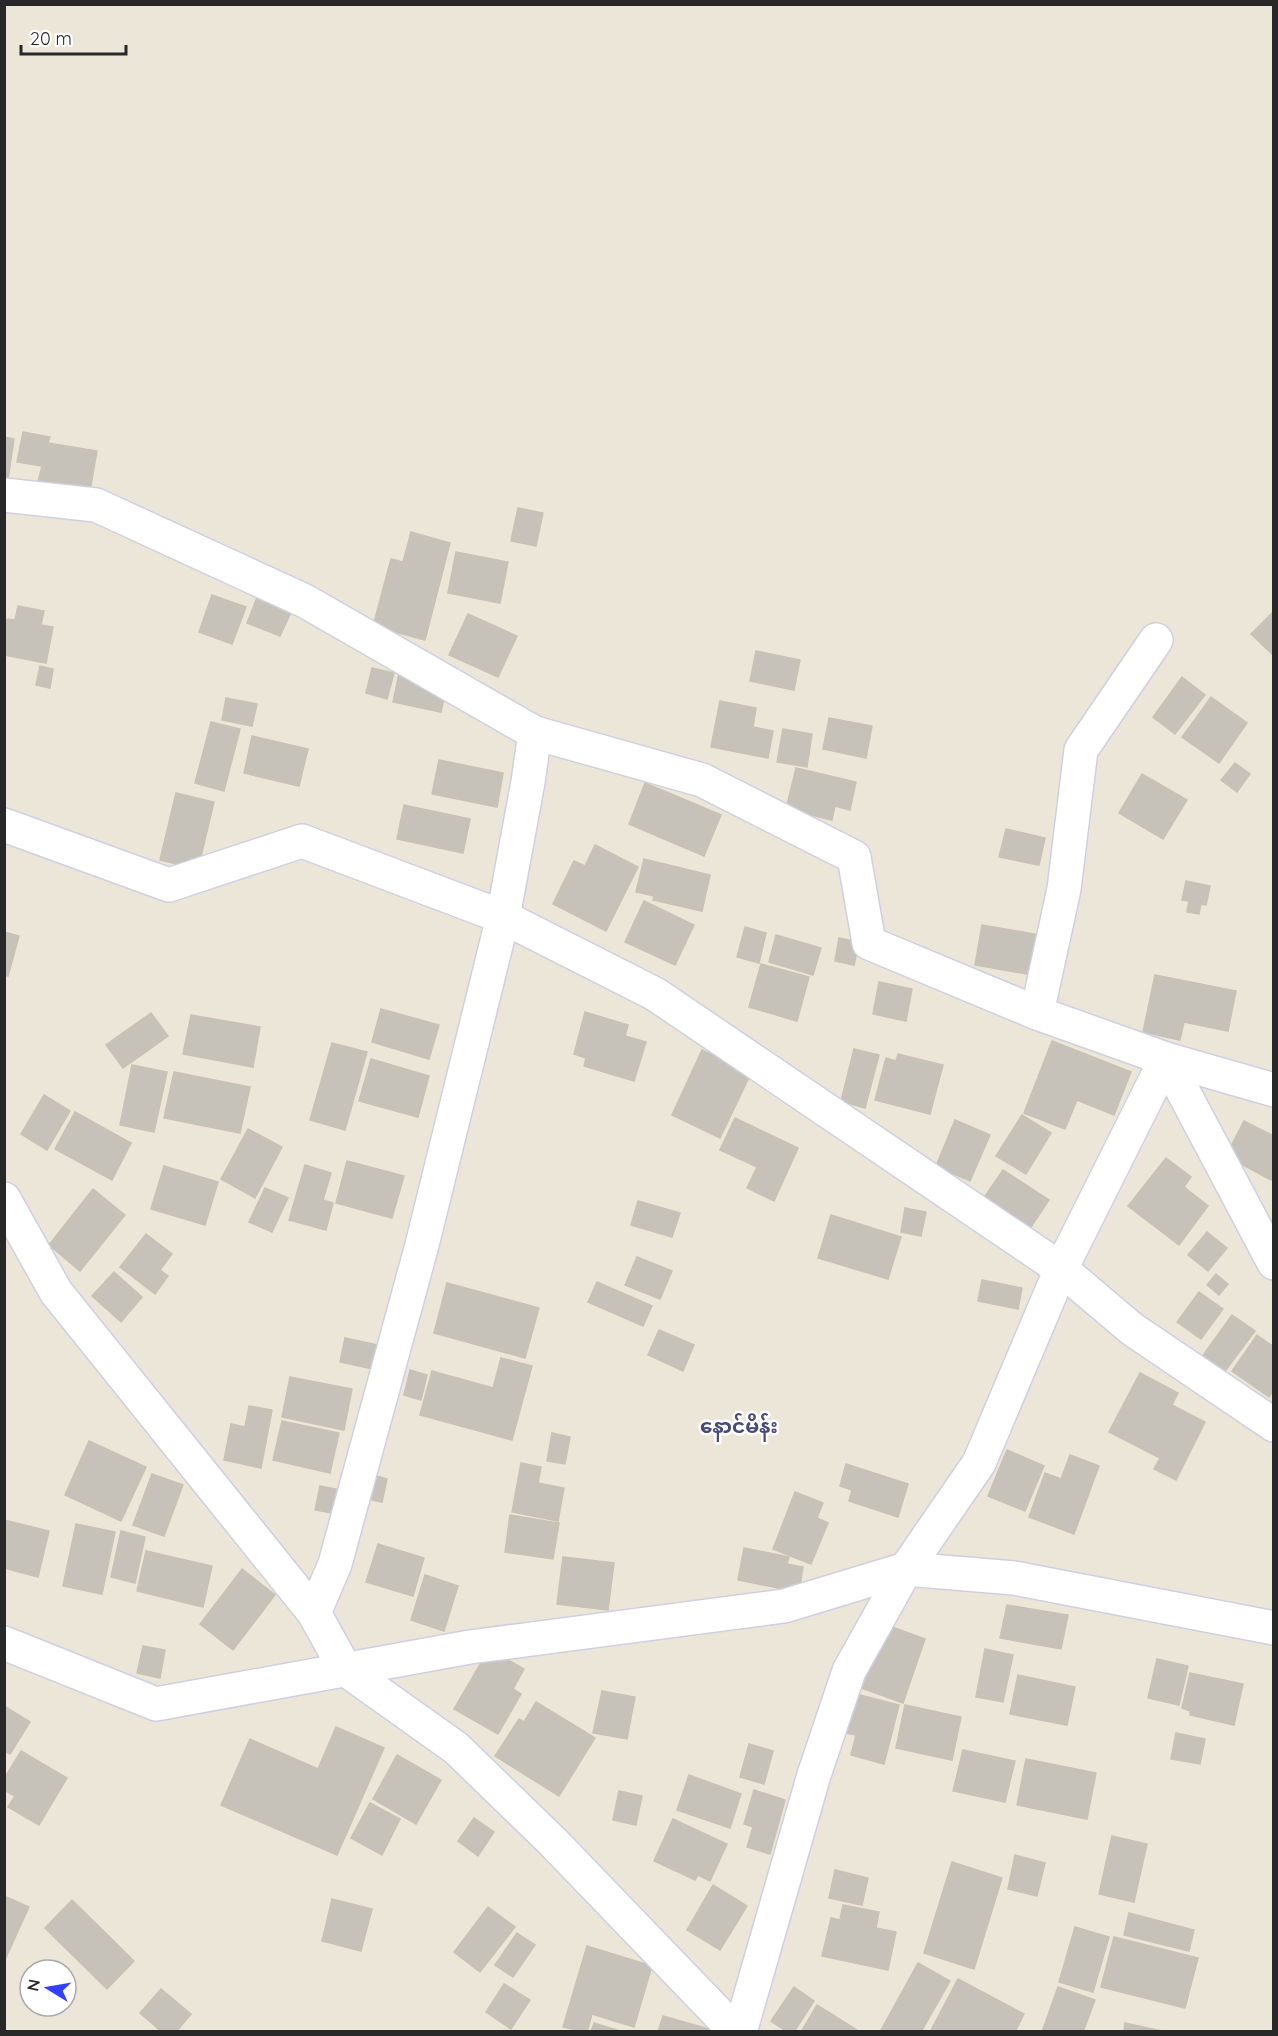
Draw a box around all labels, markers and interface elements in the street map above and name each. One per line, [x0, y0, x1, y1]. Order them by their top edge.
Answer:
scale bar [21, 18, 126, 56]
text: 20 m [30, 27, 72, 50]
district label: နောင်မိန်း [700, 1413, 778, 1442]
north arrow [18, 1958, 78, 2018]
text: N [22, 1977, 44, 1993]

